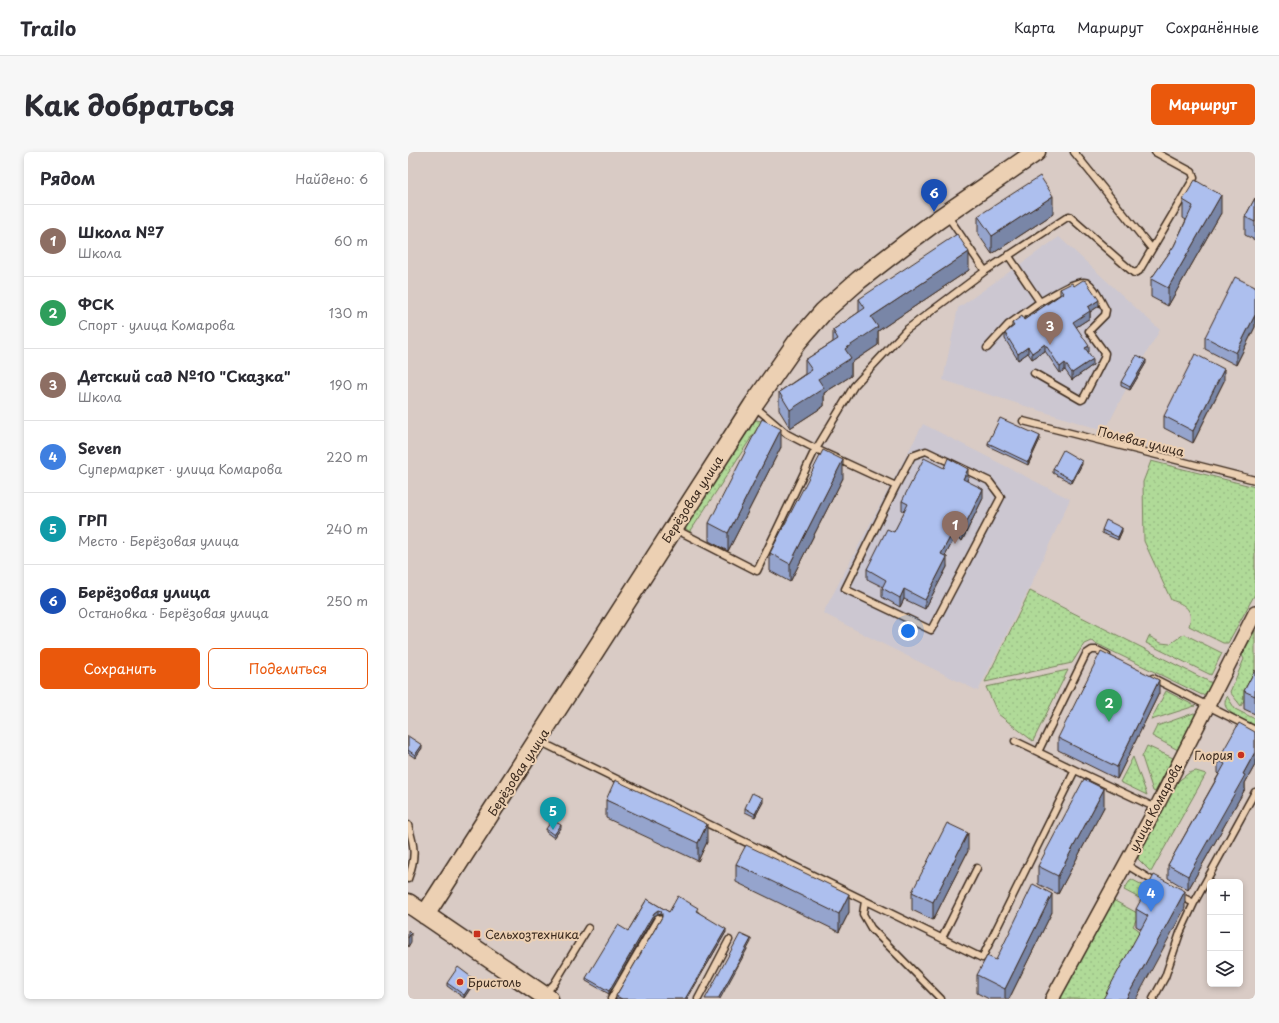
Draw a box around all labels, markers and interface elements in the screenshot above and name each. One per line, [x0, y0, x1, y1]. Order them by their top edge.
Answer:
text: Trailo [20, 14, 76, 42]
text: Карта [1014, 17, 1055, 38]
text: Маршрут [1077, 17, 1143, 38]
text: Сохранённые [1165, 17, 1259, 38]
text: Как добраться [24, 83, 235, 126]
button: Маршрут [1151, 84, 1255, 125]
text: Рядом [40, 165, 95, 191]
text: Найдено: 6 [295, 169, 368, 188]
pin: 6 [921, 179, 947, 212]
text: Школа №7 [78, 220, 164, 243]
text: 1 [50, 231, 56, 250]
text: 60 m [334, 231, 368, 250]
text: Школа [78, 243, 122, 262]
text: ФСК [78, 292, 114, 315]
text: 2 [48, 303, 58, 322]
text: 130 m [329, 303, 368, 322]
pin: 3 [1037, 312, 1063, 345]
text: Спорт · улица Комарова [78, 315, 235, 334]
text: Детский сад №10 "Сказка" [78, 364, 291, 387]
text: 3 [49, 375, 57, 394]
text: 190 m [329, 375, 368, 394]
text: Школа [78, 387, 122, 406]
street label: Полевая улица [1096, 422, 1187, 461]
text: Seven [78, 436, 122, 459]
text: 4 [49, 447, 57, 466]
text: 220 m [326, 447, 368, 466]
street label: Берёзовая улица [657, 451, 727, 546]
text: Супермаркет · улица Комарова [78, 459, 282, 478]
text: ГРП [78, 508, 107, 531]
pin: 1 [942, 511, 968, 544]
text: 5 [49, 519, 57, 538]
text: 240 m [326, 519, 368, 538]
text: Место · Берёзовая улица [78, 531, 239, 550]
text: Берёзовая улица [78, 580, 210, 603]
text: 6 [48, 591, 58, 610]
text: 250 m [326, 591, 368, 610]
text: Остановка · Берёзовая улица [78, 603, 269, 622]
your location [898, 621, 918, 641]
button: Сохранить [40, 648, 200, 689]
button: Поделиться [208, 648, 368, 689]
pin: 2 [1096, 689, 1122, 722]
street label: Берёзовая улица [483, 724, 553, 819]
place label: Глория [1194, 746, 1233, 764]
marker: Глория [1236, 750, 1246, 760]
street label: улица Комарова [1124, 759, 1186, 855]
pin: 5 [540, 797, 566, 830]
pin: 4 [1138, 879, 1164, 912]
map controls [1207, 879, 1243, 987]
button: + [1207, 879, 1243, 915]
button: − [1207, 915, 1243, 951]
place label: Сельхозтехника [485, 925, 579, 943]
marker: Сельхозтехника [472, 929, 482, 939]
button: layers [1207, 951, 1243, 987]
place label: Бристоль [468, 973, 521, 991]
marker: Бристоль [455, 977, 465, 987]

